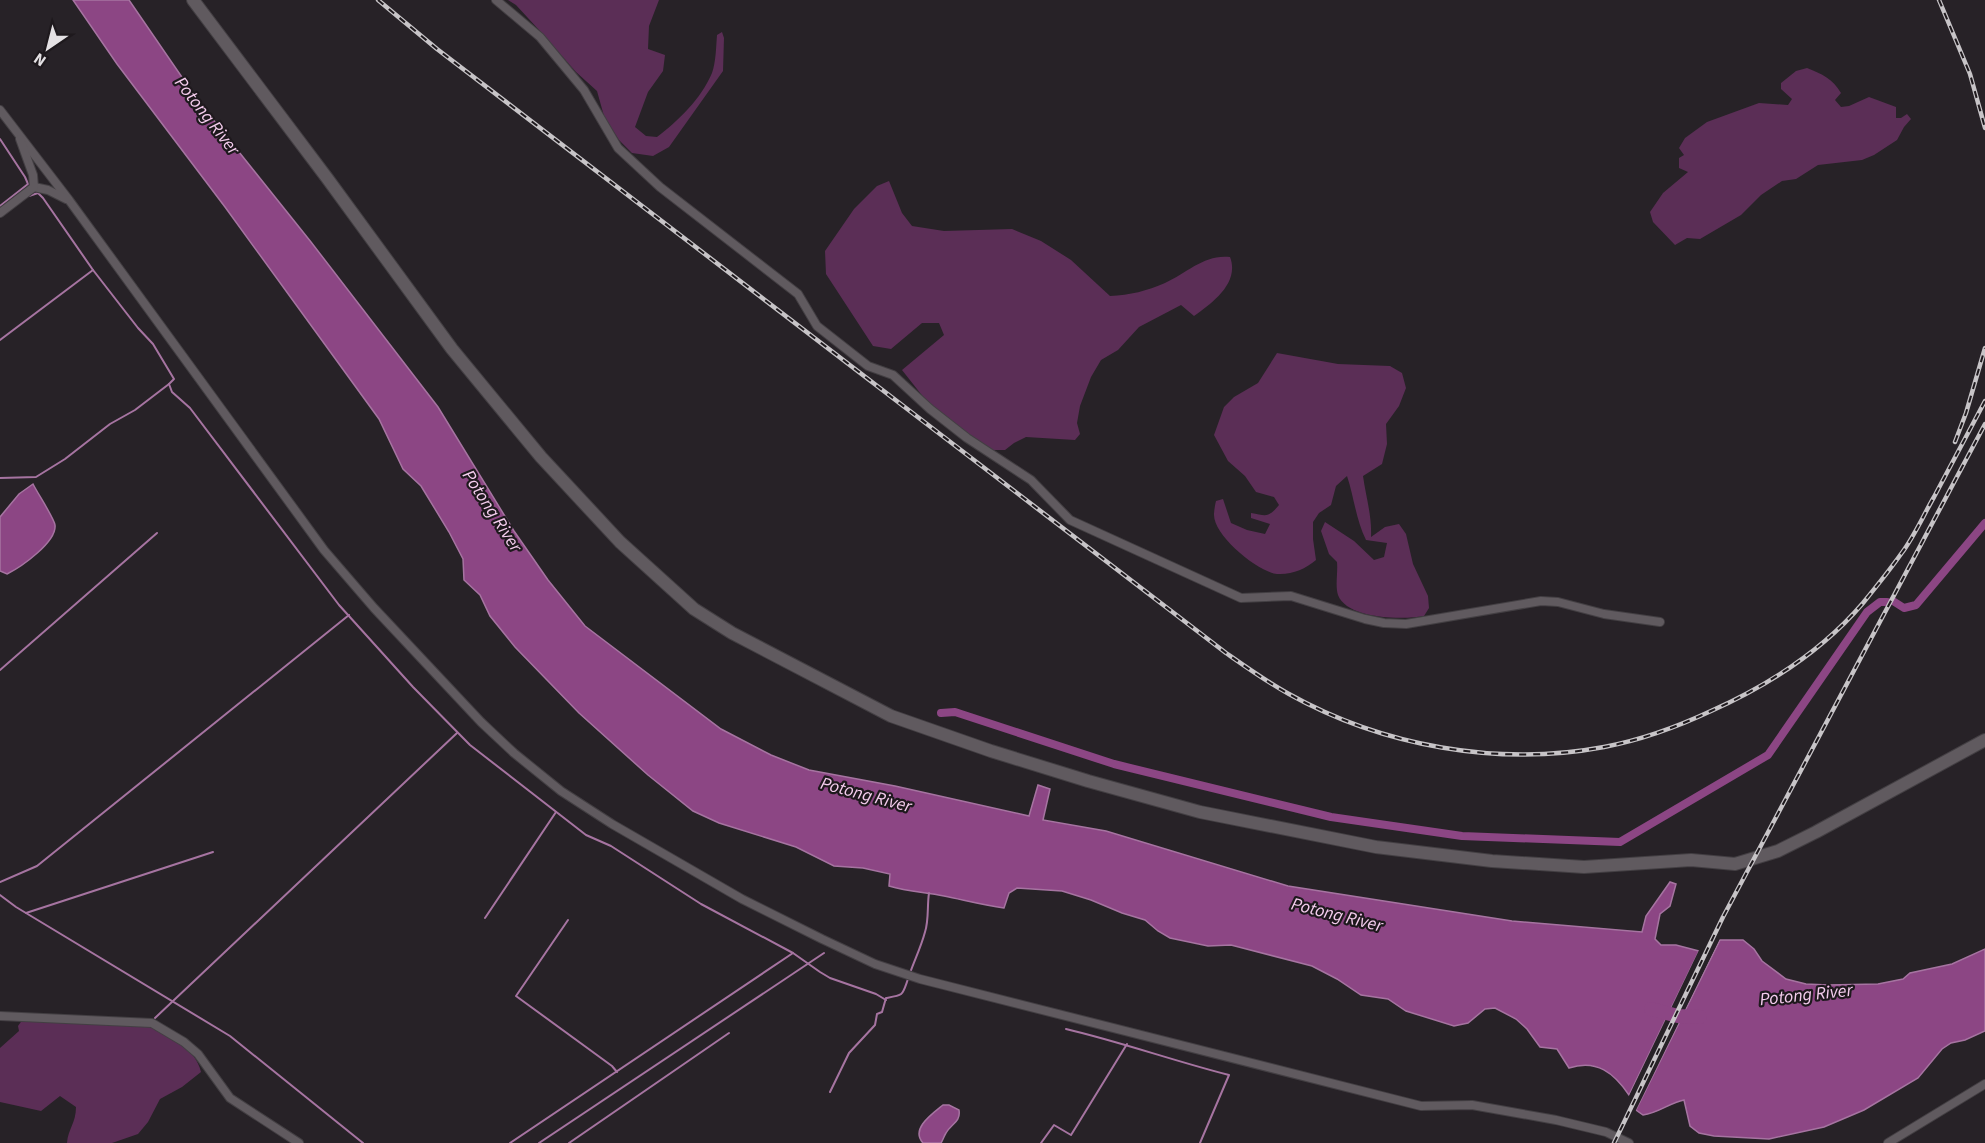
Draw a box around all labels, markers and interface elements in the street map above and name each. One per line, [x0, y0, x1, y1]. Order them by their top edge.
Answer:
north arrow [18, 18, 78, 78]
text: N [29, 47, 51, 72]
water label: Potong River [168, 72, 246, 161]
water label: Potong River [456, 465, 528, 558]
water label: Potong River [818, 771, 915, 819]
water label: Potong River [1289, 892, 1386, 939]
water label: Potong River [1758, 978, 1855, 1012]

